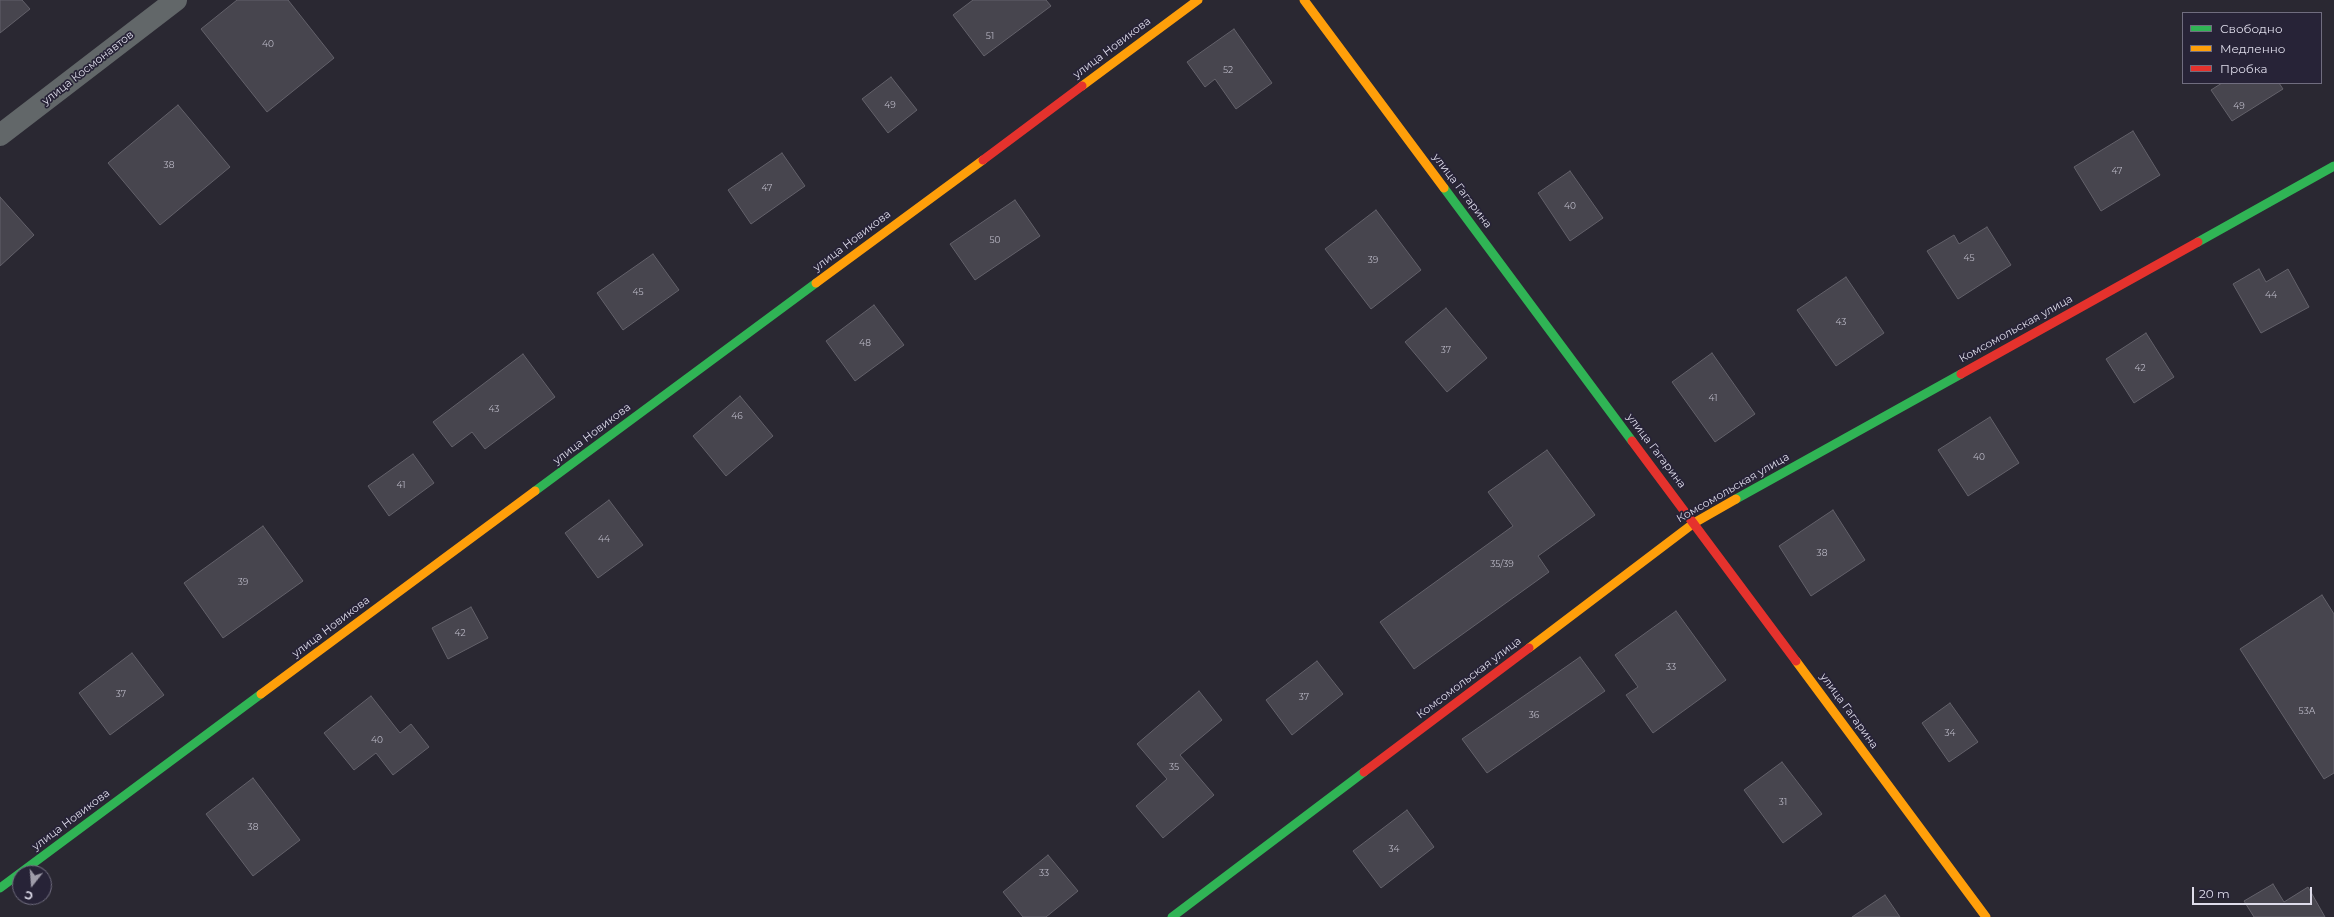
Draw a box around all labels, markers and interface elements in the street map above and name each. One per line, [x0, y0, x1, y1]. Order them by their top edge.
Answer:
legend [2182, 12, 2322, 84]
street label: улица Новикова [1071, 15, 1153, 81]
text: Свободно [2220, 21, 2283, 36]
street label: улица Космонавтов [40, 28, 136, 108]
house number: 51 [986, 31, 994, 41]
house number: 40 [262, 39, 274, 49]
text: Медленно [2220, 41, 2285, 56]
text: Пробка [2220, 61, 2268, 76]
house number: 52 [1223, 65, 1233, 75]
house number: 49 [884, 100, 896, 110]
house number: 49 [2233, 101, 2245, 111]
street label: улица Гагарина [1430, 151, 1494, 231]
house number: 38 [164, 160, 174, 170]
house number: 47 [2112, 166, 2122, 176]
house number: 47 [762, 183, 772, 193]
house number: 40 [1564, 201, 1576, 211]
street label: улица Новикова [811, 208, 893, 274]
house number: 50 [989, 235, 1001, 245]
house number: 45 [1963, 253, 1975, 263]
house number: 39 [1368, 255, 1378, 265]
house number: 45 [632, 287, 644, 297]
house number: 44 [2265, 290, 2277, 300]
street label: Комсомольская улица [1957, 292, 2075, 366]
house number: 43 [1836, 317, 1846, 327]
house number: 48 [859, 338, 871, 348]
house number: 37 [1441, 345, 1451, 355]
house number: 42 [2134, 363, 2146, 373]
house number: 41 [1709, 393, 1717, 403]
street label: улица Новикова [551, 401, 633, 467]
house number: 43 [489, 404, 499, 414]
house number: 46 [731, 411, 743, 421]
street label: улица Гагарина [1624, 411, 1688, 491]
street label: Комсомольская улица [1674, 450, 1792, 526]
house number: 40 [1973, 452, 1985, 462]
house number: 41 [397, 480, 405, 490]
house number: 44 [598, 534, 610, 544]
house number: 38 [1817, 548, 1827, 558]
house number: 35/39 [1490, 559, 1514, 569]
house number: 39 [238, 577, 248, 587]
street label: улица Новикова [290, 594, 372, 660]
house number: 42 [454, 628, 466, 638]
street label: Комсомольская улица [1414, 634, 1524, 722]
house number: 33 [1666, 662, 1676, 672]
street label: улица Гагарина [1817, 671, 1881, 751]
house number: 37 [116, 689, 126, 699]
house number: 37 [1299, 692, 1309, 702]
house number: 53А [2299, 706, 2315, 716]
house number: 36 [1529, 710, 1539, 720]
house number: 34 [1944, 728, 1956, 738]
house number: 40 [371, 735, 383, 745]
house number: 35 [1169, 762, 1179, 772]
street label: улица Новикова [30, 787, 112, 853]
house number: 31 [1779, 797, 1787, 807]
house number: 38 [248, 822, 258, 832]
house number: 34 [1388, 844, 1400, 854]
north arrow [12, 865, 52, 905]
house number: 33 [1039, 868, 1049, 878]
scale bar [2194, 879, 2314, 905]
text: 20 m [2199, 886, 2230, 901]
text: С [23, 888, 35, 903]

